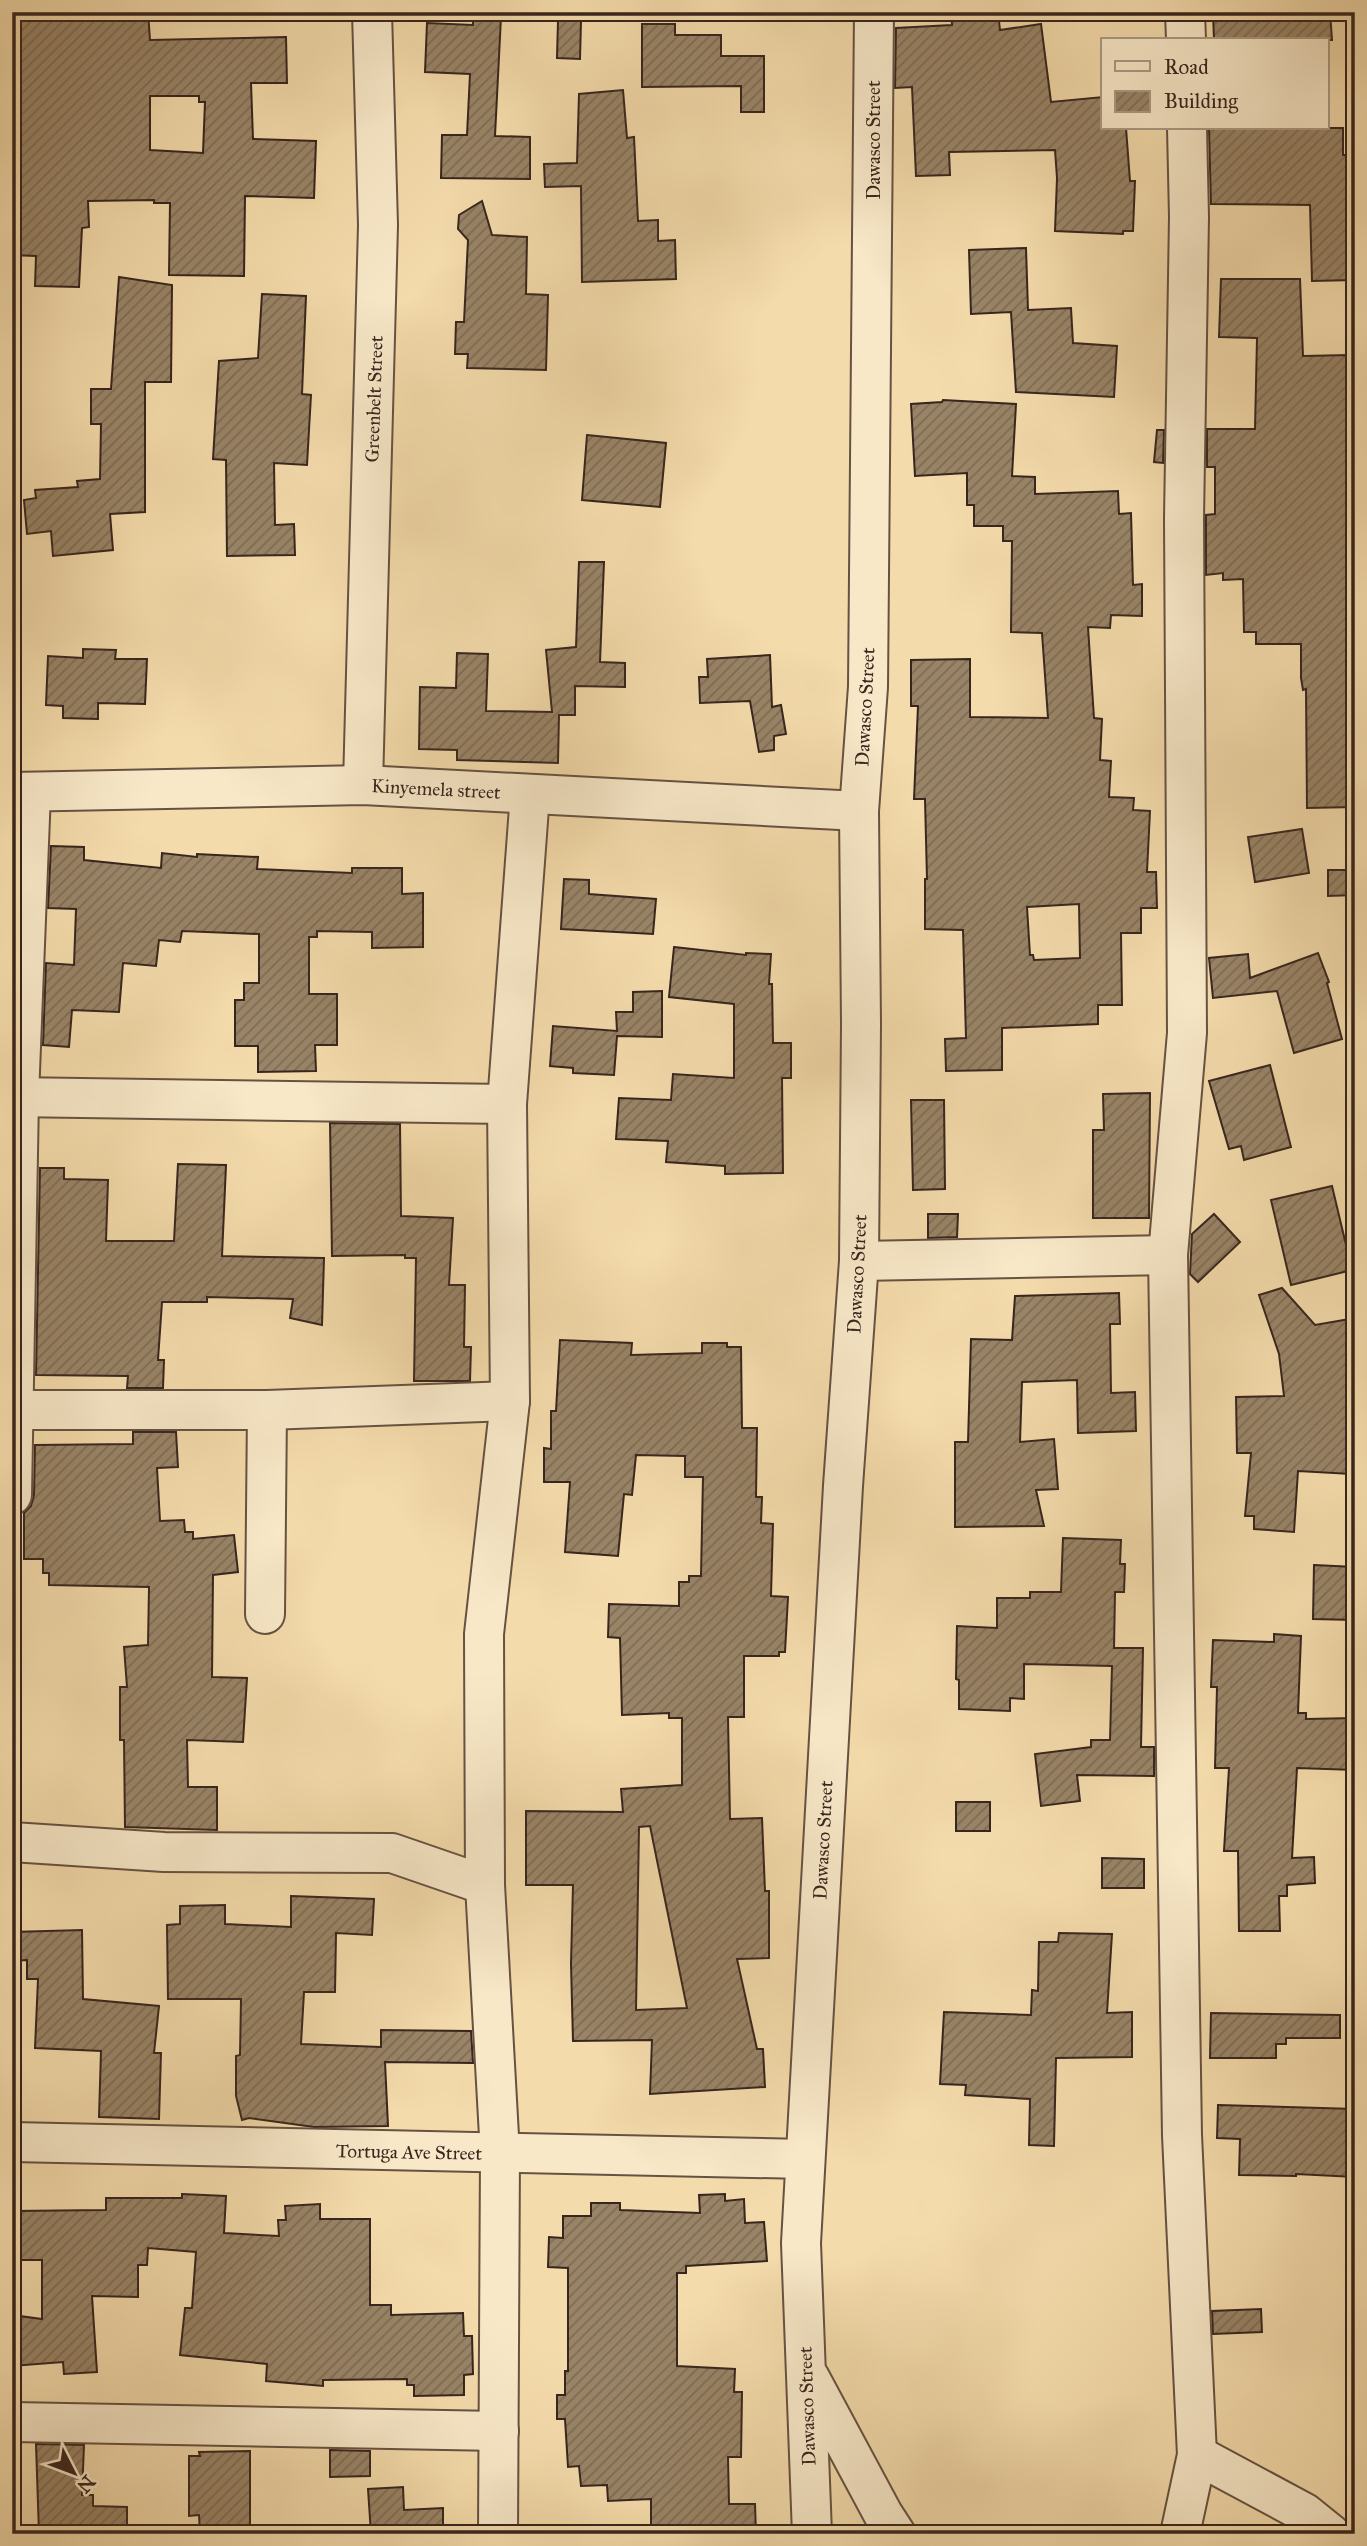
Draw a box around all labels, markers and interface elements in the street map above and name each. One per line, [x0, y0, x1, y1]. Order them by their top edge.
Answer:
legend [1101, 38, 1328, 130]
text: Road [1164, 54, 1209, 80]
street label: Dawasco Street [862, 80, 885, 200]
text: Building [1164, 88, 1238, 114]
street label: Greenbelt Street [360, 335, 388, 463]
street label: Dawasco Street [850, 647, 880, 767]
street label: Kinyemela street [371, 774, 502, 804]
street label: Dawasco Street [842, 1214, 872, 1334]
street label: Dawasco Street [808, 1780, 838, 1900]
street label: Tortuga Ave Street [336, 2139, 483, 2166]
street label: Dawasco Street [793, 2346, 821, 2466]
north arrow [38, 2438, 108, 2508]
text: N [72, 2470, 100, 2498]

